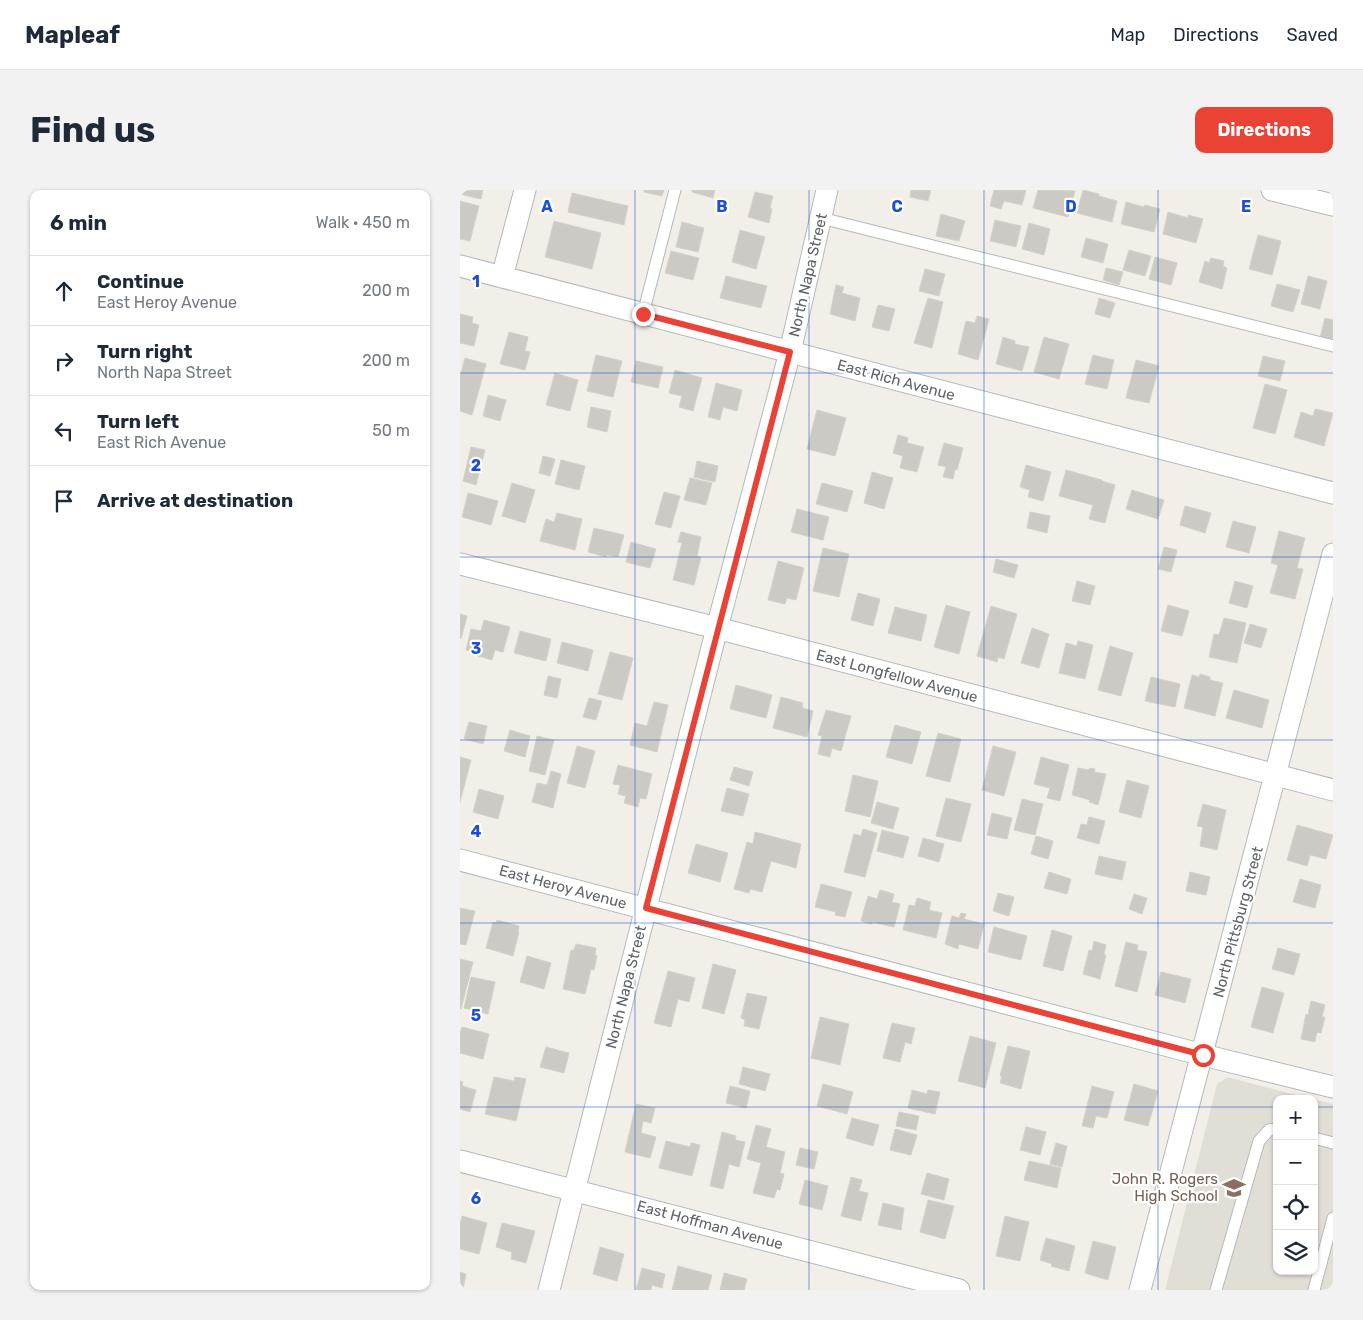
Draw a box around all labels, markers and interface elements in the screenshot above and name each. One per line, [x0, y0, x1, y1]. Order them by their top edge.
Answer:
text: Mapleaf [25, 21, 120, 49]
text: Map [1110, 24, 1145, 46]
text: Directions [1173, 24, 1259, 46]
text: Saved [1287, 24, 1338, 46]
button: Directions [1195, 107, 1333, 153]
text: Find us [30, 109, 155, 151]
text: A [541, 197, 553, 216]
text: B [716, 197, 728, 216]
text: C [891, 197, 903, 216]
text: D [1065, 197, 1077, 216]
text: E [1241, 197, 1251, 216]
text: 6 min [50, 210, 107, 235]
street label: North Napa Street [785, 211, 831, 339]
text: Walk · 450 m [316, 213, 410, 232]
text: Continue [97, 270, 184, 293]
text: 1 [472, 272, 480, 291]
icon: ahead [50, 277, 78, 305]
text: 200 m [362, 281, 410, 300]
text: East Heroy Avenue [97, 293, 237, 312]
route end [632, 303, 655, 326]
text: Turn right [97, 340, 192, 363]
icon: right [50, 347, 78, 375]
text: 200 m [362, 351, 410, 370]
street label: East Rich Avenue [835, 356, 957, 404]
text: North Napa Street [97, 363, 232, 382]
text: Turn left [97, 410, 179, 433]
icon: left [50, 417, 78, 445]
text: 50 m [372, 421, 410, 440]
text: East Rich Avenue [97, 433, 226, 452]
text: 2 [471, 456, 481, 475]
icon: arrive [50, 487, 78, 515]
text: Arrive at destination [97, 489, 293, 512]
text: 3 [471, 639, 481, 658]
street label: East Longfellow Avenue [814, 646, 980, 706]
text: 4 [471, 822, 482, 841]
street label: North Pittsburg Street [1209, 844, 1267, 999]
street label: East Heroy Avenue [497, 861, 629, 913]
street label: North Napa Street [602, 923, 650, 1050]
text: 5 [471, 1006, 481, 1025]
route start [1192, 1044, 1215, 1067]
map controls [1273, 1095, 1318, 1275]
button: + [1273, 1095, 1318, 1140]
button: − [1273, 1140, 1318, 1185]
place label: John R. Rogers High School [1112, 1170, 1218, 1205]
school or university icon: John R. Rogers High School [1221, 1175, 1247, 1201]
button: locate [1273, 1185, 1318, 1230]
text: 6 [471, 1189, 481, 1208]
street label: East Hoffman Avenue [635, 1197, 785, 1253]
button: layers [1273, 1230, 1318, 1275]

